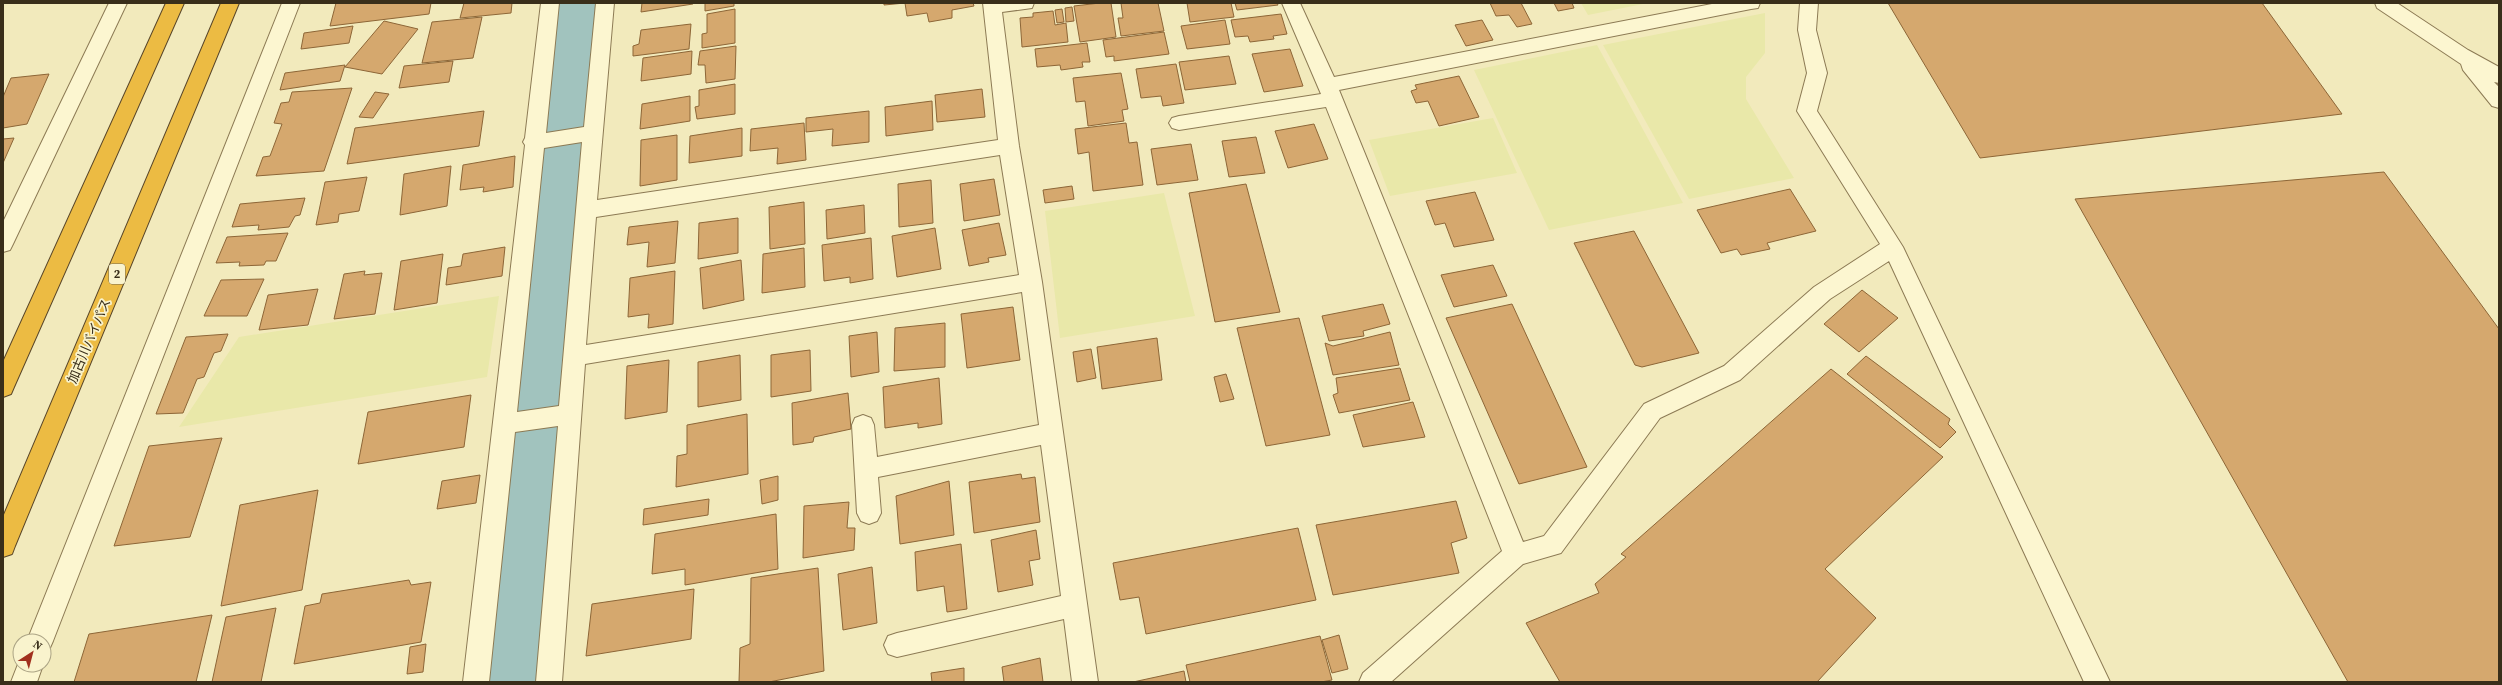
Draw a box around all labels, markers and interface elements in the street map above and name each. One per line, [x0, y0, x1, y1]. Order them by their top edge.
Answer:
road number: 2 [109, 264, 125, 284]
street label: 加古川バイパス [63, 296, 115, 386]
north arrow [12, 633, 52, 673]
text: N [30, 637, 45, 654]

